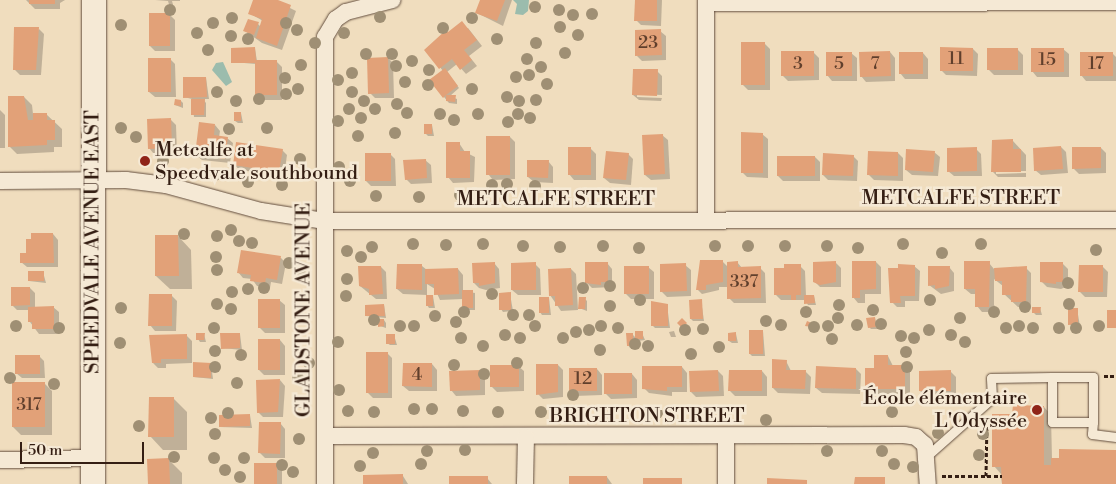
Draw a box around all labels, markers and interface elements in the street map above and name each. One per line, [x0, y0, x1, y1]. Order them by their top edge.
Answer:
house number: 23 [638, 32, 658, 54]
house number: 11 [948, 48, 964, 70]
house number: 15 [1038, 49, 1056, 71]
house number: 3 [793, 53, 803, 75]
house number: 5 [834, 53, 844, 75]
house number: 7 [870, 53, 880, 75]
house number: 17 [1088, 53, 1104, 75]
street label: SPEEDVALE AVENUE EAST [81, 110, 105, 374]
place label: Metcalfe at Speedvale southbound [155, 138, 358, 185]
marker: Metcalfe at Speedvale southbound [139, 155, 151, 167]
street label: METCALFE STREET [862, 186, 1060, 210]
street label: METCALFE STREET [457, 187, 655, 211]
street label: GLADSTONE AVENUE [292, 203, 316, 417]
house number: 337 [730, 271, 758, 293]
house number: 4 [412, 364, 422, 386]
house number: 12 [574, 368, 592, 390]
place label: École élémentaire L'Odyssée [863, 386, 1027, 433]
house number: 317 [16, 394, 42, 416]
street label: BRIGHTON STREET [549, 404, 745, 428]
marker: École élémentaire L'Odyssée [1031, 404, 1043, 416]
scale bar [22, 432, 146, 464]
text: 50 m [28, 441, 62, 460]

